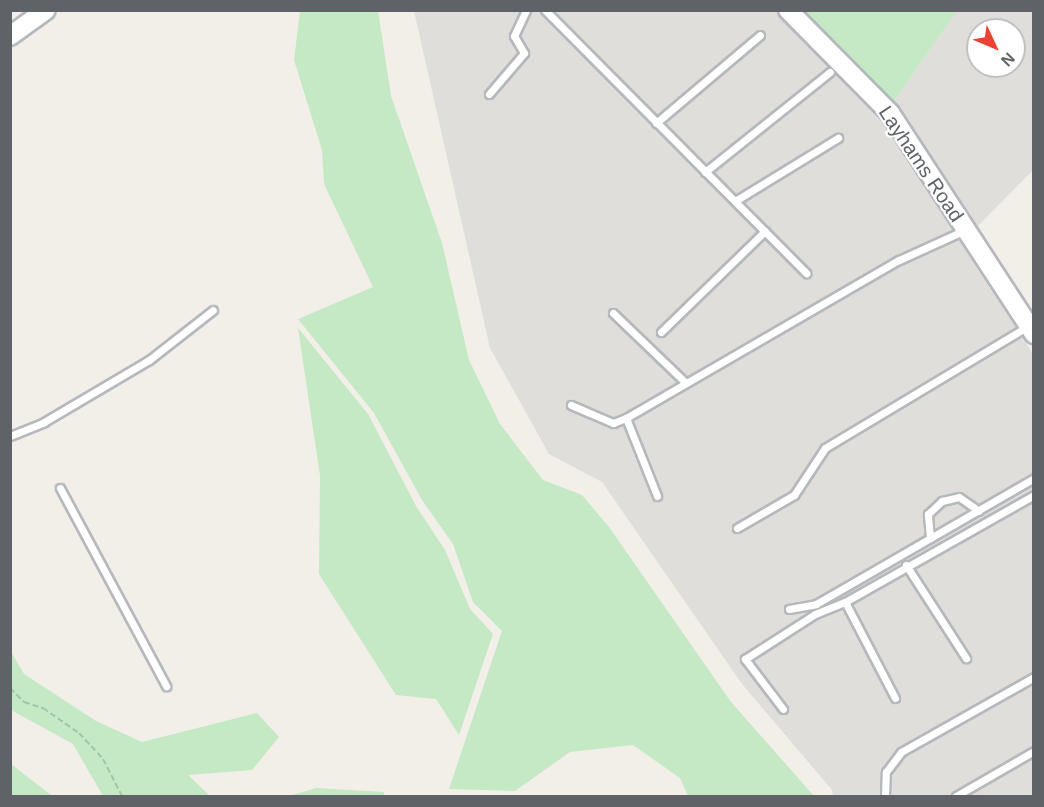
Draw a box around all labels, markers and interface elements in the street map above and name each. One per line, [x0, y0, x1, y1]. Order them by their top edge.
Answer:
north arrow [966, 18, 1026, 78]
text: N [998, 49, 1018, 70]
street label: Layhams Road [873, 102, 969, 226]

